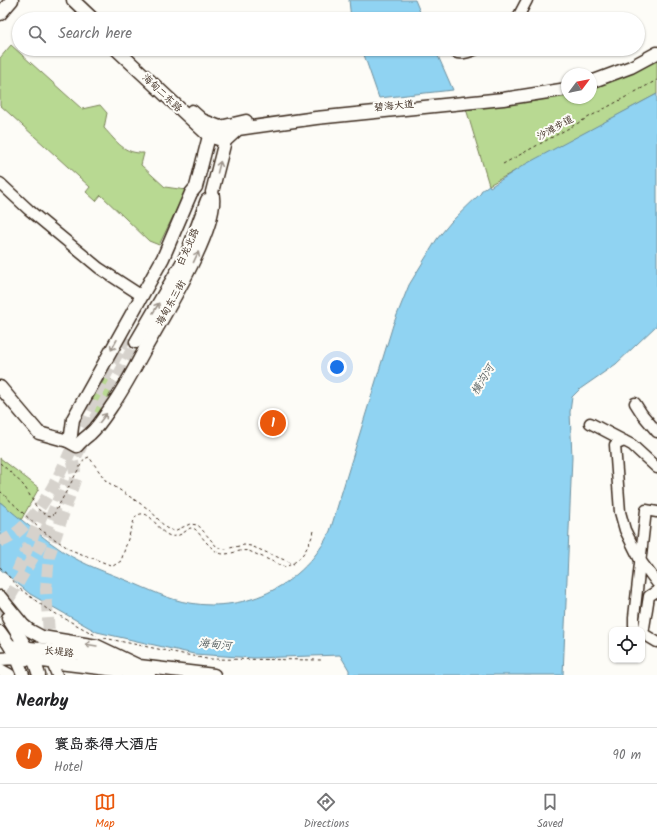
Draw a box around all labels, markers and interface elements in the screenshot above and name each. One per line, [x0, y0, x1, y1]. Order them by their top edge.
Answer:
search box [12, 12, 645, 56]
text: Search here [58, 22, 132, 46]
icon: search [26, 23, 48, 45]
north arrow [561, 68, 597, 104]
street label: 海甸二东路 [138, 70, 186, 116]
street label: 碧海大道 [373, 96, 415, 116]
street label: 沙滩步道 [534, 111, 576, 145]
one-way arrow [215, 161, 223, 174]
street label: 白龙北路 [173, 225, 203, 269]
one-way arrow [193, 251, 200, 263]
street label: 海甸东三街 [152, 277, 190, 329]
one-way arrow [152, 302, 160, 314]
one-way arrow [109, 339, 117, 351]
your location [327, 357, 347, 377]
water label: 横沟河 [467, 360, 500, 399]
pin: 1 [260, 408, 286, 438]
one-way arrow [99, 412, 107, 423]
map controls [609, 627, 645, 663]
button: locate [609, 627, 645, 663]
water label: 海甸河 [198, 635, 234, 656]
one-way arrow [84, 641, 97, 649]
street label: 长堤路 [43, 642, 75, 662]
text: Nearby [16, 688, 68, 715]
text: 寰岛泰得大酒店 [54, 733, 159, 757]
text: 1 [27, 745, 31, 766]
text: 90 m [613, 745, 641, 766]
text: Hotel [54, 757, 83, 778]
tab: Map [94, 791, 116, 833]
tab: Directions [304, 791, 349, 833]
tab: Saved [537, 791, 563, 833]

